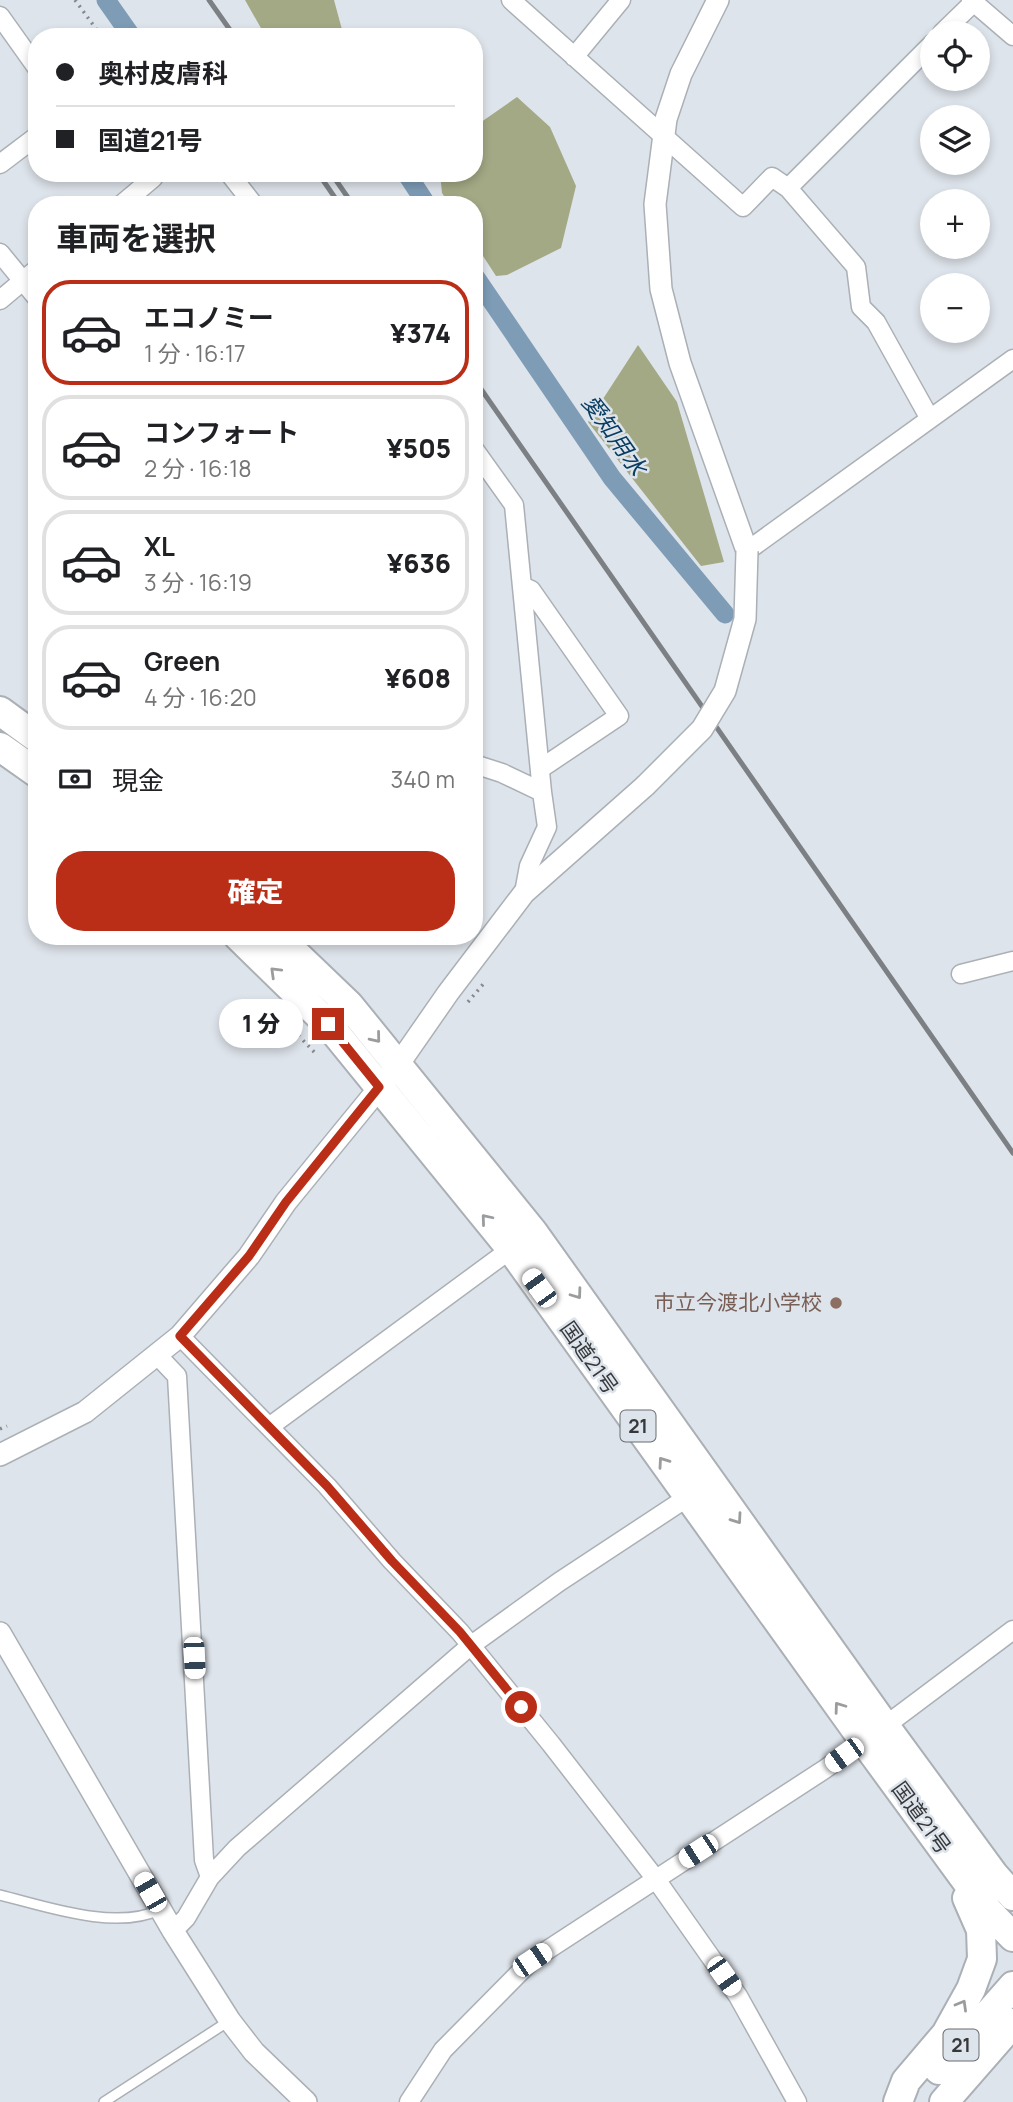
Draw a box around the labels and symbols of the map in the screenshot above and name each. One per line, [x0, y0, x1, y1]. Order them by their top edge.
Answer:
water label: 愛知用水 [575, 388, 656, 484]
one-way arrow [270, 967, 283, 980]
callout: 1 分 [219, 1000, 304, 1048]
route end [312, 1008, 344, 1040]
one-way arrow [367, 1031, 380, 1043]
one-way arrow [482, 1215, 495, 1227]
car [519, 1265, 560, 1311]
one-way arrow [569, 1286, 581, 1298]
place label: 市立今渡北小学校 [654, 1288, 822, 1316]
marker: 市立今渡北小学校 [828, 1295, 844, 1311]
street label: 国道21号 [554, 1315, 625, 1400]
road number: 21 [620, 1410, 656, 1442]
one-way arrow [659, 1457, 671, 1470]
one-way arrow [729, 1511, 741, 1524]
car [183, 1636, 206, 1680]
route start [505, 1691, 537, 1723]
one-way arrow [835, 1702, 847, 1715]
car [821, 1734, 868, 1776]
street label: 国道21号 [886, 1776, 958, 1859]
car [675, 1831, 722, 1871]
car [131, 1869, 170, 1915]
car [509, 1940, 556, 1980]
car [704, 1953, 745, 1999]
one-way arrow [954, 2000, 967, 2012]
road number: 21 [944, 2030, 978, 2060]

